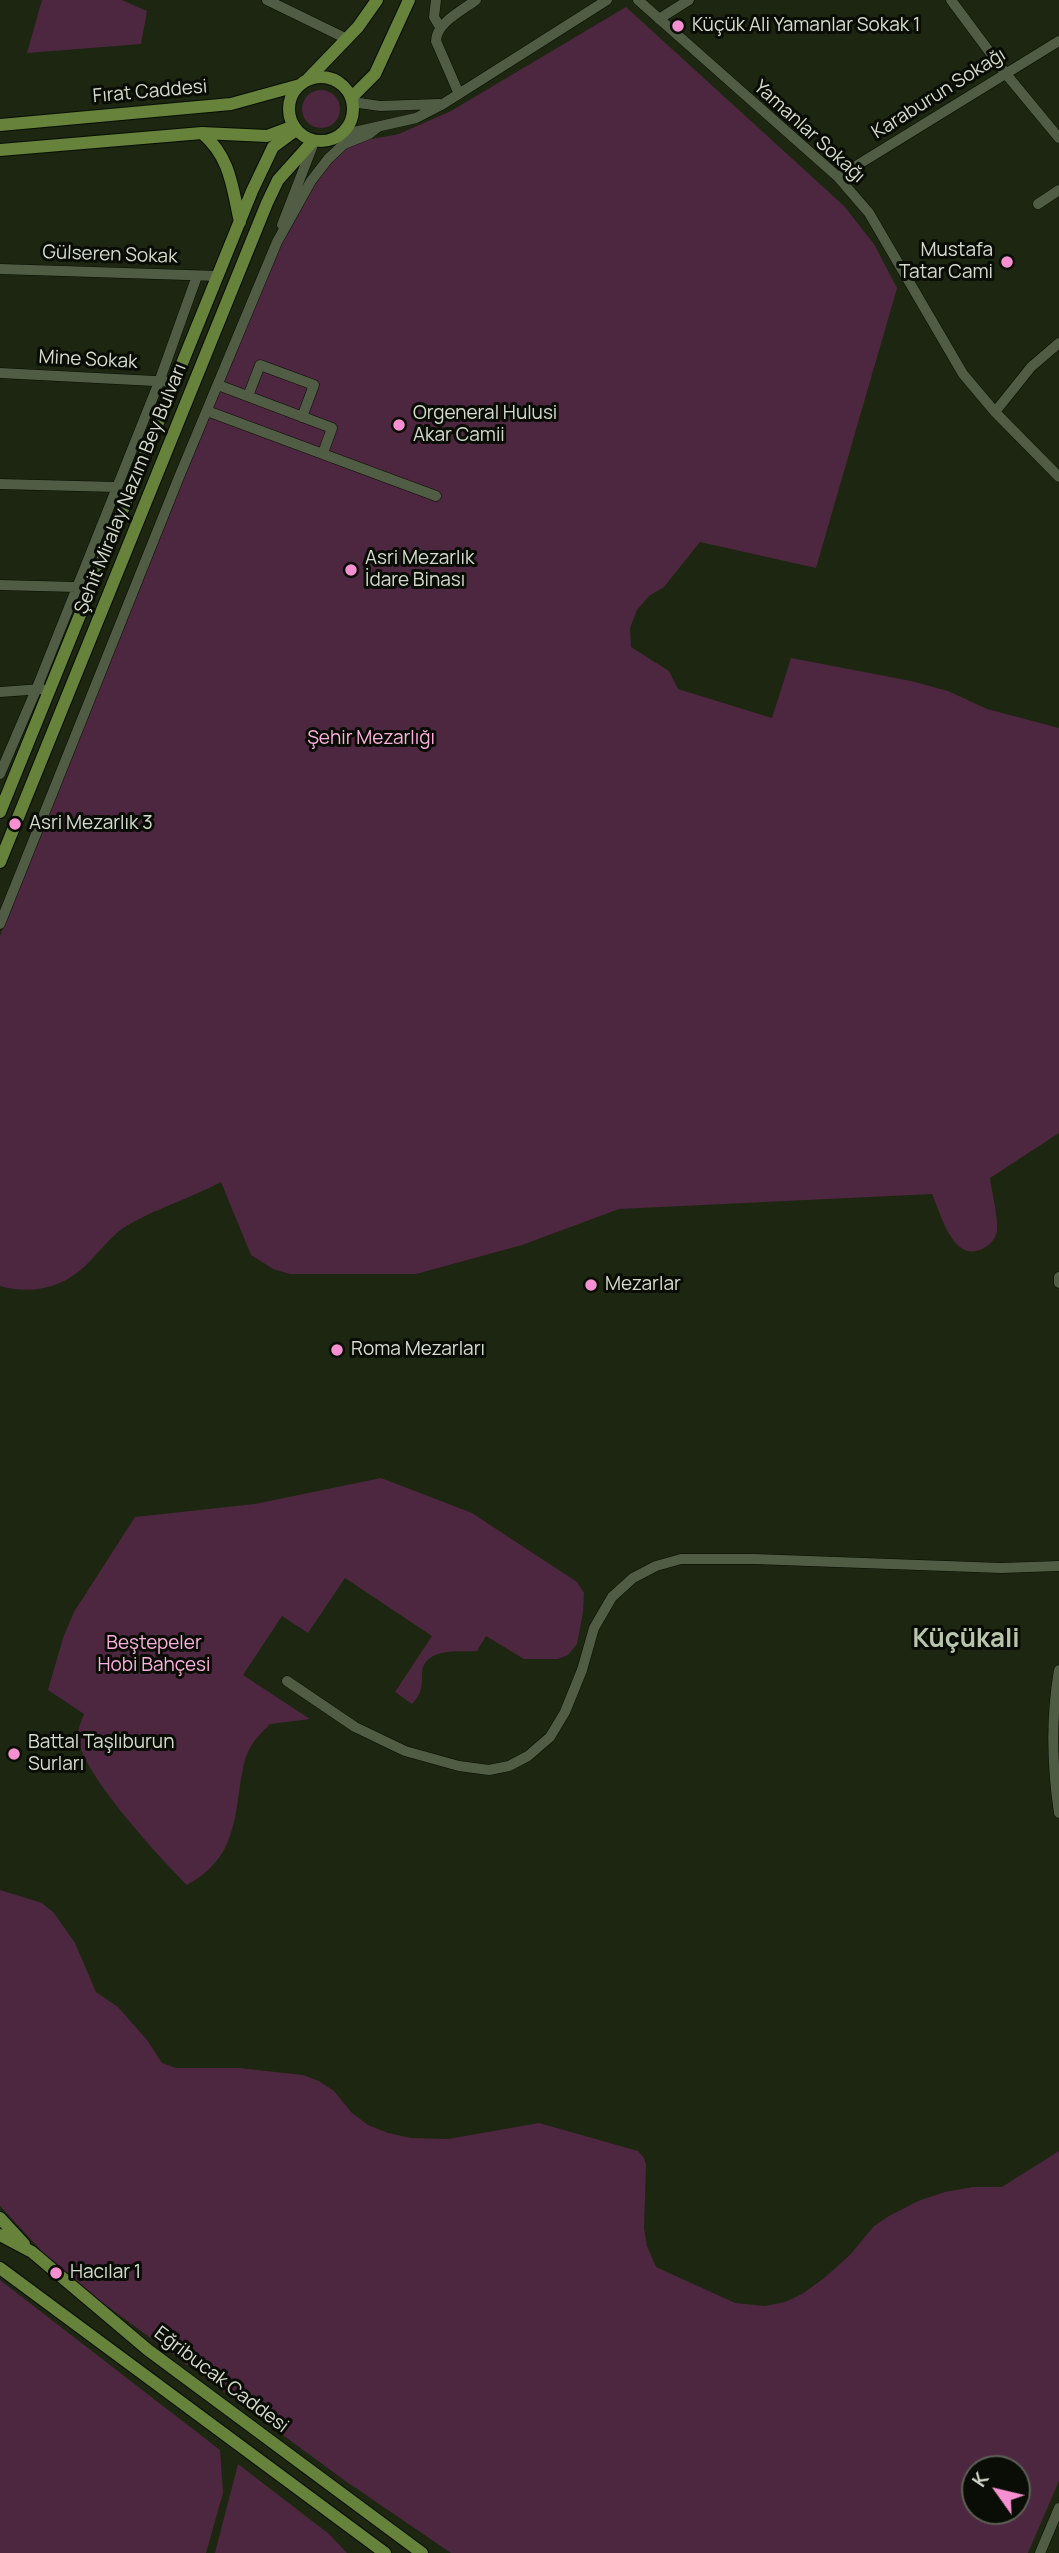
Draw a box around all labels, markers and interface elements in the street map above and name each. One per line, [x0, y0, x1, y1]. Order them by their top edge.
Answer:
place label: Küçük Ali Yamanlar Sokak 1 [692, 15, 920, 37]
marker: Küçük Ali Yamanlar Sokak 1 [670, 18, 686, 34]
street label: Karaburun Sokağı [868, 44, 1010, 144]
street label: Fırat Caddesi [92, 76, 208, 108]
street label: Yamanlar Sokağı [749, 76, 869, 188]
place label: Mustafa Tatar Cami [899, 240, 993, 284]
street label: Gülseren Sokak [42, 241, 178, 269]
marker: Mustafa Tatar Cami [999, 254, 1015, 270]
street label: Mine Sokak [38, 346, 138, 374]
street label: Şehit Miralay Nazım Bey Bulvarı [70, 360, 192, 618]
place label: Orgeneral Hulusi Akar Camii [413, 403, 557, 447]
marker: Orgeneral Hulusi Akar Camii [391, 417, 407, 433]
place label: Asri Mezarlık İdare Binası [365, 548, 474, 592]
marker: Asri Mezarlık İdare Binası [343, 562, 359, 578]
park label: Şehir Mezarlığı [307, 728, 435, 750]
place label: Asri Mezarlık 3 [29, 813, 153, 835]
marker: Asri Mezarlık 3 [7, 816, 23, 832]
place label: Mezarlar [605, 1274, 681, 1296]
marker: Mezarlar [583, 1277, 599, 1293]
place label: Roma Mezarları [351, 1339, 485, 1361]
marker: Roma Mezarları [329, 1342, 345, 1358]
district label: Küçükali [913, 1624, 1019, 1656]
park label: Beştepeler Hobi Bahçesi [98, 1633, 210, 1677]
place label: Battal Taşlıburun Surları [28, 1732, 174, 1776]
marker: Battal Taşlıburun Surları [6, 1746, 22, 1762]
place label: Hacılar 1 [70, 2262, 141, 2284]
marker: Hacılar 1 [48, 2265, 64, 2281]
street label: Eğribucak Caddesi [149, 2322, 293, 2438]
north arrow [961, 2455, 1031, 2525]
text: K [966, 2467, 994, 2492]

